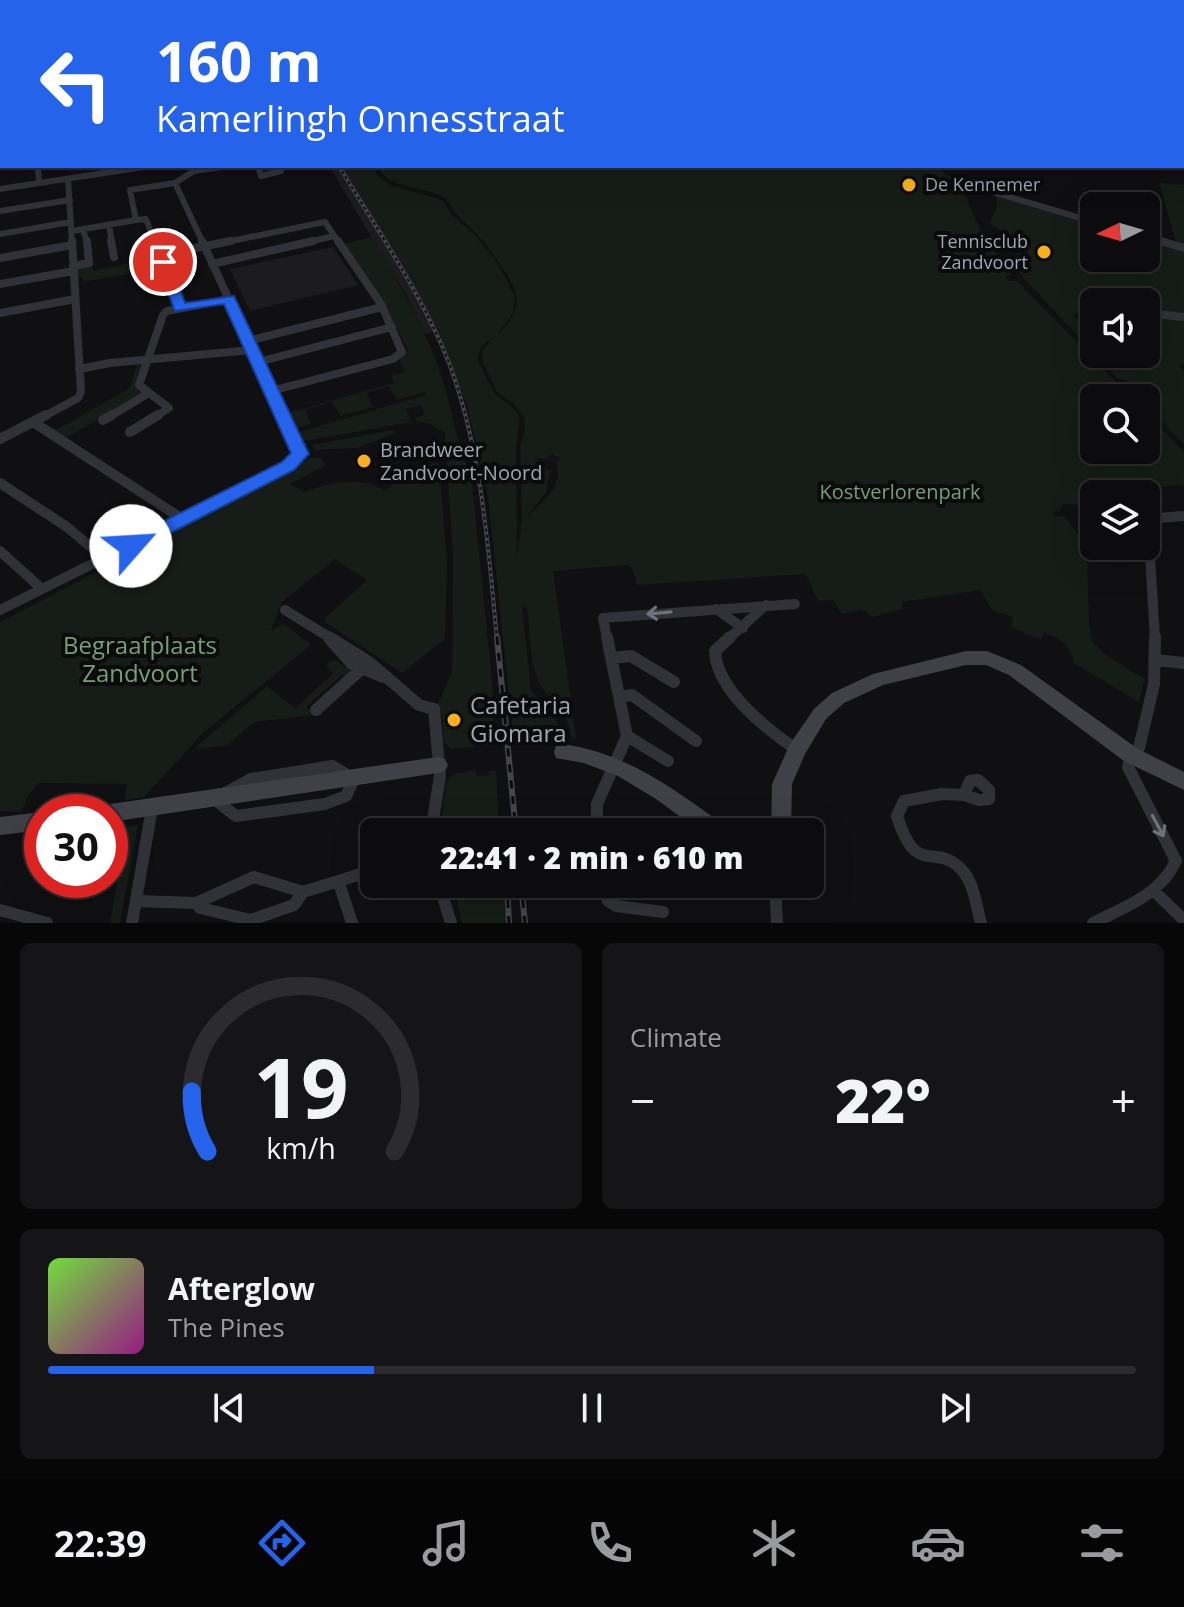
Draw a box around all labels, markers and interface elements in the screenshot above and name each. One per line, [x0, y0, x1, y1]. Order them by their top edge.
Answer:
text: 160 m [156, 22, 322, 98]
icon: left [24, 32, 128, 136]
text: Kamerlingh Onnesstraat [156, 94, 565, 143]
place label: De Kennemer [925, 172, 1041, 196]
marker: De Kennemer [900, 176, 918, 194]
north arrow [1080, 192, 1160, 272]
map controls [1080, 192, 1160, 560]
pin [129, 228, 197, 296]
place label: Tennisclub Zandvoort [938, 229, 1028, 274]
icon: arrive [141, 240, 185, 284]
marker: Tennisclub Zandvoort [1035, 243, 1053, 261]
button: sound [1080, 288, 1160, 368]
button: search [1080, 384, 1160, 464]
place label: Brandweer Zandvoort-Noord [380, 436, 542, 486]
marker: Brandweer Zandvoort-Noord [355, 452, 373, 470]
park label: Kostverlorenpark [819, 478, 981, 505]
button: layers [1080, 480, 1160, 560]
position arrow [89, 504, 173, 588]
one-way arrow [646, 606, 673, 621]
park label: Begraafplaats Zandvoort [63, 628, 217, 689]
place label: Cafetaria Giomara [470, 688, 571, 749]
marker: Cafetaria Giomara [445, 711, 463, 729]
speed limit sign: 30 [24, 794, 128, 898]
one-way arrow [1150, 814, 1166, 837]
text: 22:41 · 2 min · 610 m [440, 837, 744, 878]
text: Climate [630, 1019, 722, 1055]
text: 19 [253, 1029, 349, 1142]
text: 22° [835, 1059, 931, 1141]
text: − [630, 1070, 655, 1130]
text: + [1111, 1070, 1136, 1130]
text: km/h [266, 1128, 336, 1167]
text: Afterglow [168, 1268, 315, 1309]
text: The Pines [168, 1309, 285, 1345]
icon: previous [207, 1386, 251, 1430]
icon: pause [570, 1386, 614, 1430]
icon: next [933, 1386, 977, 1430]
icon: directions [254, 1515, 310, 1571]
icon: music [418, 1515, 474, 1571]
icon: phone [582, 1515, 638, 1571]
icon: climate [746, 1515, 802, 1571]
icon: car [910, 1515, 966, 1571]
icon: filters [1074, 1515, 1130, 1571]
text: 22:39 [54, 1519, 147, 1568]

